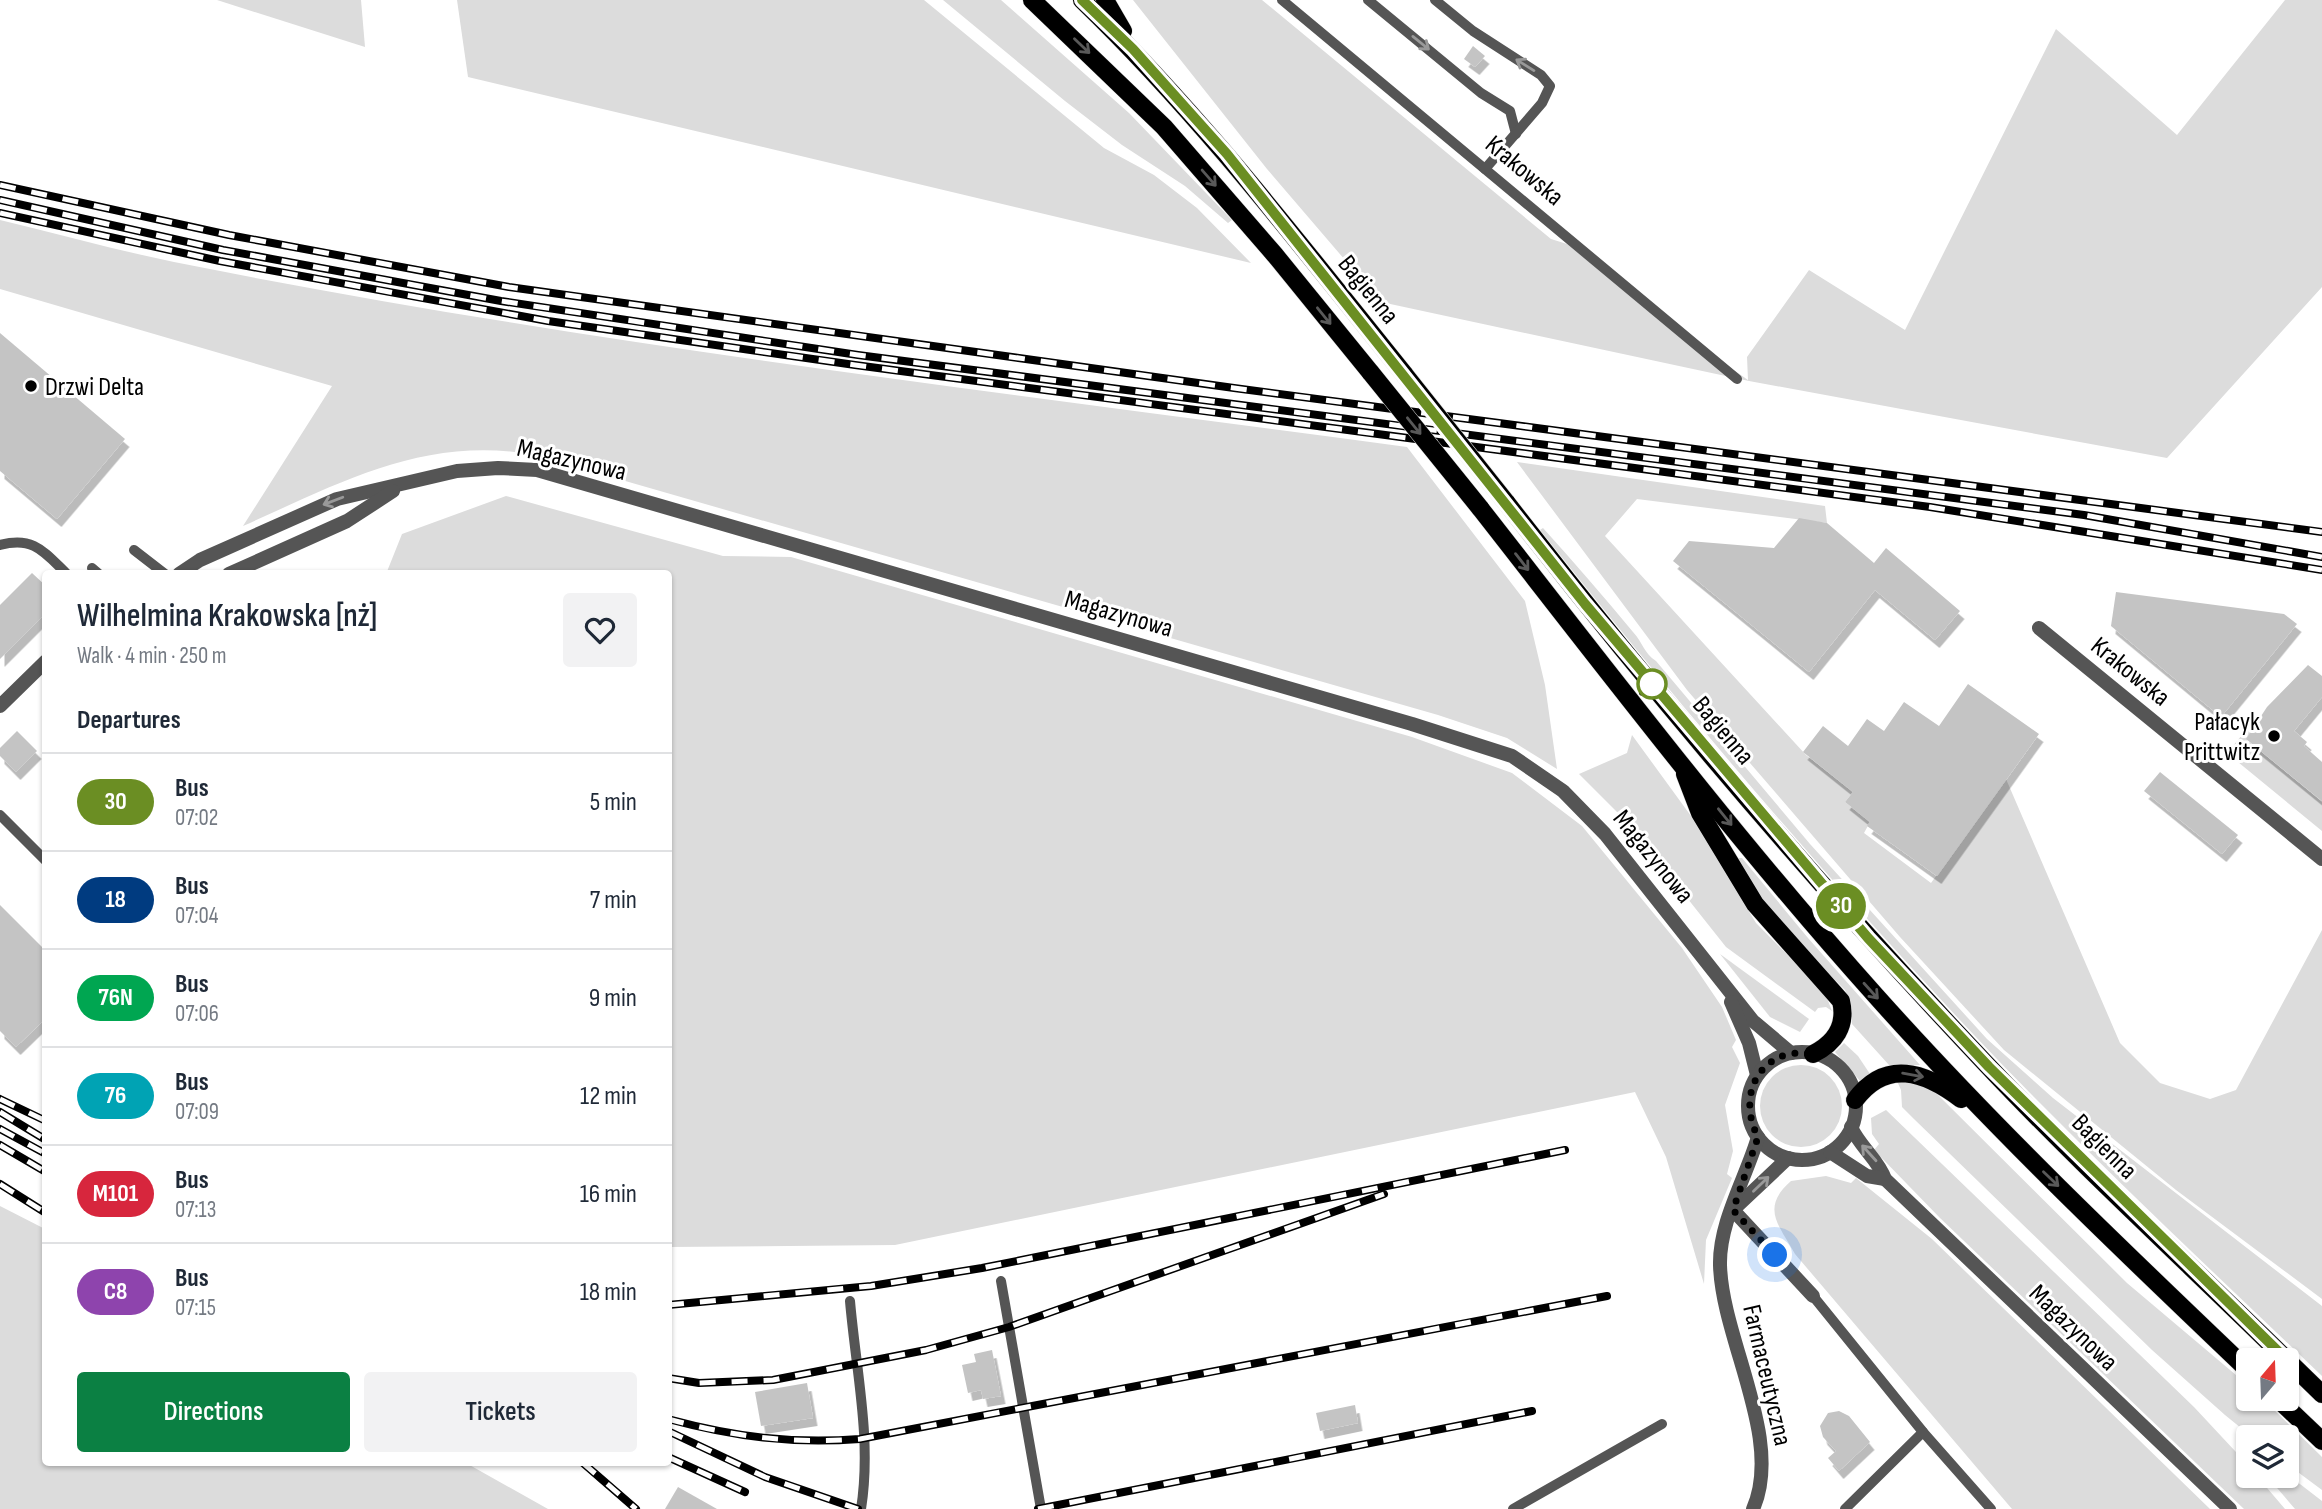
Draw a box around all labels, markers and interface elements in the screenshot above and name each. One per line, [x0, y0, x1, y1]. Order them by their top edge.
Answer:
one-way arrow [1412, 35, 1430, 51]
one-way arrow [1073, 38, 1090, 55]
one-way arrow [1516, 58, 1535, 72]
street label: Krakowska [1479, 129, 1570, 213]
one-way arrow [1201, 169, 1217, 187]
street label: Bagienna [1331, 249, 1405, 331]
one-way arrow [1317, 306, 1332, 324]
place label: Drzwi Delta [45, 372, 144, 403]
marker: Drzwi Delta [23, 378, 39, 394]
one-way arrow [1406, 417, 1421, 435]
street label: Magazynowa [514, 433, 629, 488]
one-way arrow [323, 496, 345, 509]
one-way arrow [1514, 552, 1530, 570]
street label: Magazynowa [1061, 584, 1176, 645]
button: heart [563, 593, 637, 667]
text: Wilhelmina Krakowska [nż] [77, 596, 377, 636]
street label: Krakowska [2084, 631, 2176, 713]
text: Walk · 4 min · 250 m [77, 642, 227, 670]
unlabelled marker [1637, 669, 1667, 699]
street label: Bagienna [1685, 691, 1760, 771]
text: Departures [77, 705, 181, 736]
place label: Pałacyk Prittwitz [2184, 707, 2260, 768]
marker: Pałacyk Prittwitz [2266, 728, 2282, 744]
text: Bus [175, 773, 209, 804]
text: 30 [104, 787, 127, 816]
text: 5 min [590, 787, 637, 818]
text: 07:02 [175, 804, 218, 832]
street label: Magazynowa [1606, 804, 1700, 910]
one-way arrow [1717, 807, 1733, 825]
text: Bus [175, 871, 209, 902]
line badge: 30 [1810, 883, 1872, 929]
text: 18 [105, 885, 126, 914]
text: 7 min [590, 885, 637, 916]
text: 30 [1830, 891, 1852, 920]
text: 07:04 [175, 902, 218, 930]
text: Bus [175, 969, 209, 1000]
one-way arrow [1863, 982, 1879, 1000]
text: 76N [98, 983, 133, 1012]
text: 9 min [589, 983, 637, 1014]
text: 07:06 [175, 1000, 219, 1028]
text: Bus [175, 1067, 209, 1098]
one-way arrow [1901, 1069, 1924, 1083]
text: 76 [105, 1081, 126, 1110]
text: 12 min [580, 1081, 637, 1112]
text: 07:09 [175, 1098, 219, 1126]
street label: Bagienna [2065, 1108, 2143, 1186]
one-way arrow [1860, 1145, 1877, 1162]
text: Bus [175, 1165, 209, 1196]
one-way arrow [2042, 1170, 2059, 1187]
one-way arrow [1752, 1176, 1769, 1193]
text: M101 [93, 1179, 138, 1208]
text: 16 min [580, 1179, 637, 1210]
text: 07:13 [175, 1196, 216, 1224]
your location [1757, 1237, 1792, 1272]
text: Bus [175, 1263, 209, 1294]
text: C8 [104, 1277, 127, 1306]
text: 18 min [580, 1277, 637, 1308]
street label: Magazynowa [2022, 1278, 2124, 1378]
text: 07:15 [175, 1294, 216, 1322]
street label: Farmaceutyczna [1735, 1302, 1798, 1449]
north arrow [2236, 1348, 2300, 1410]
map controls [2236, 1348, 2299, 1488]
button: Directions [77, 1372, 350, 1452]
button: Tickets [364, 1372, 637, 1452]
button: layers [2236, 1425, 2299, 1488]

